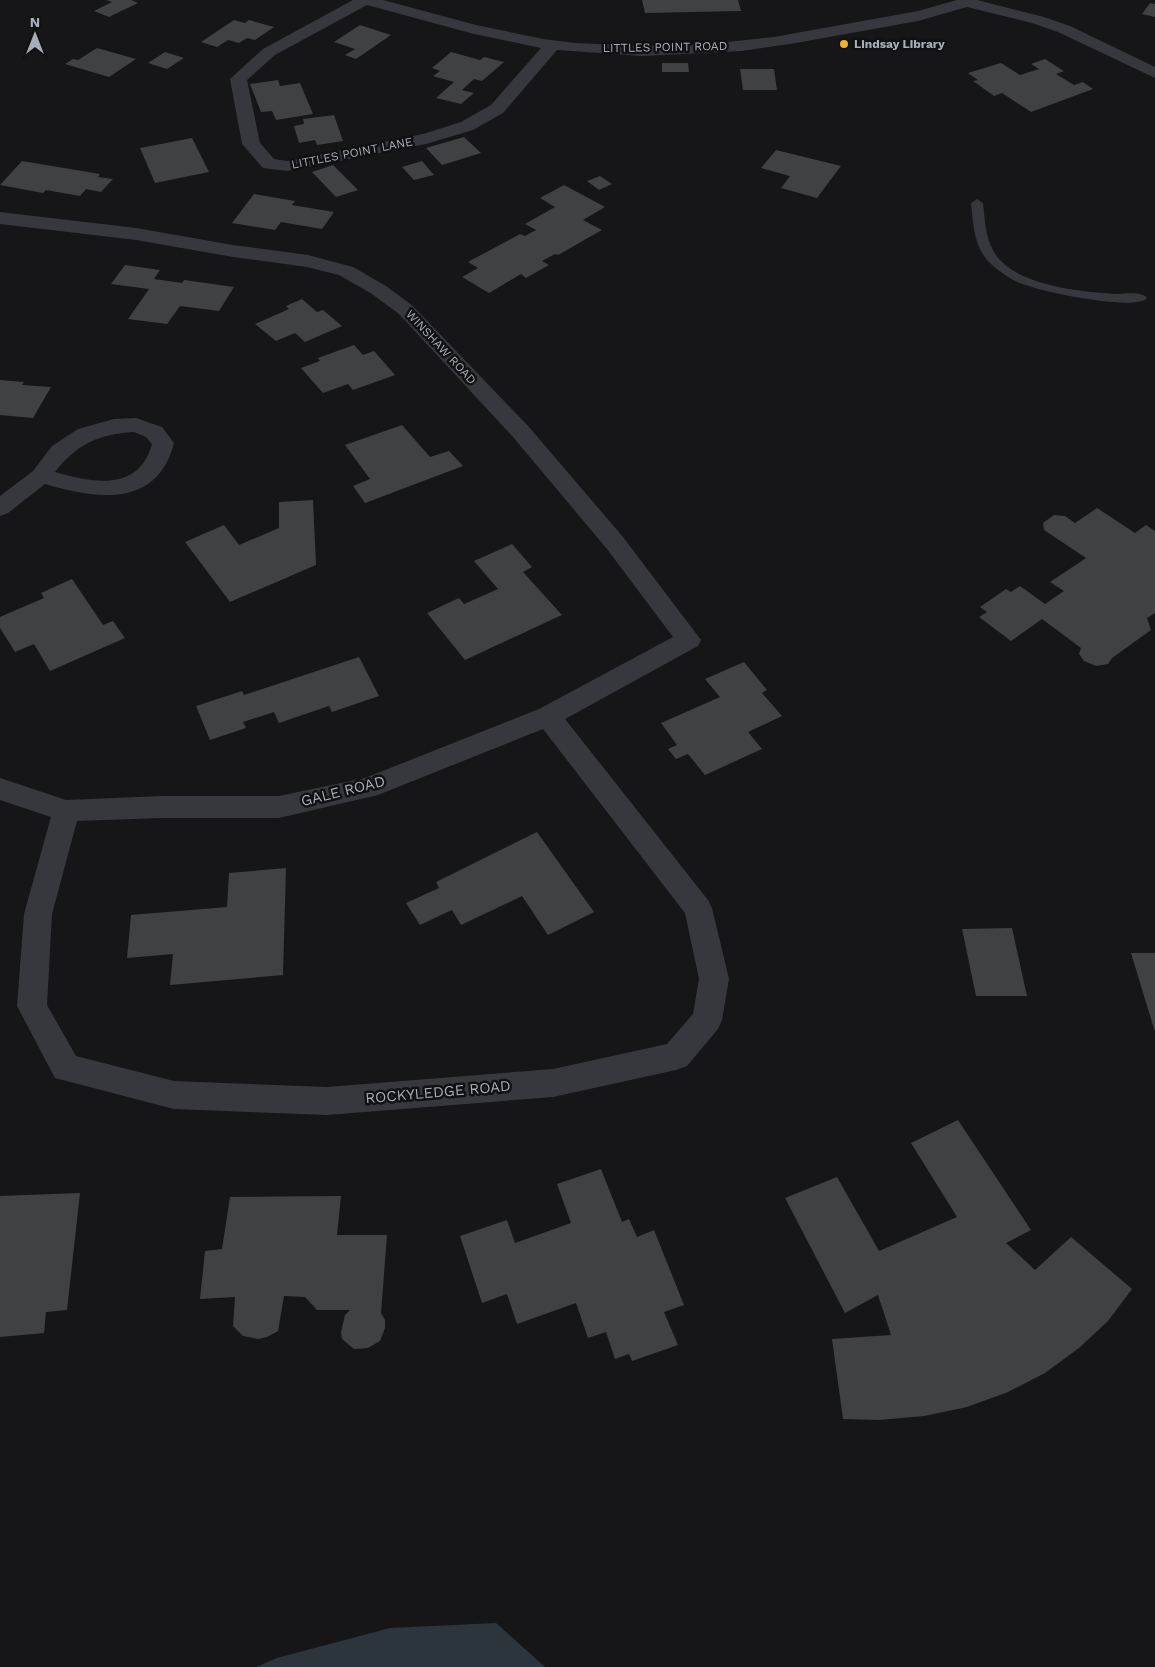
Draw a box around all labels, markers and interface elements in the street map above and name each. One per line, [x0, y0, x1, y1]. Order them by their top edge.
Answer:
north arrow [10, 10, 60, 60]
text: N [30, 14, 40, 30]
place label: Lindsay Library [854, 37, 945, 51]
marker: Lindsay Library [838, 38, 850, 50]
street label: LITTLES POINT ROAD [603, 39, 727, 55]
street label: LITTLES POINT LANE [290, 134, 414, 172]
street label: WINSHAW ROAD [403, 307, 479, 387]
street label: GALE ROAD [299, 772, 387, 810]
street label: ROCKYLEDGE ROAD [365, 1077, 511, 1107]

